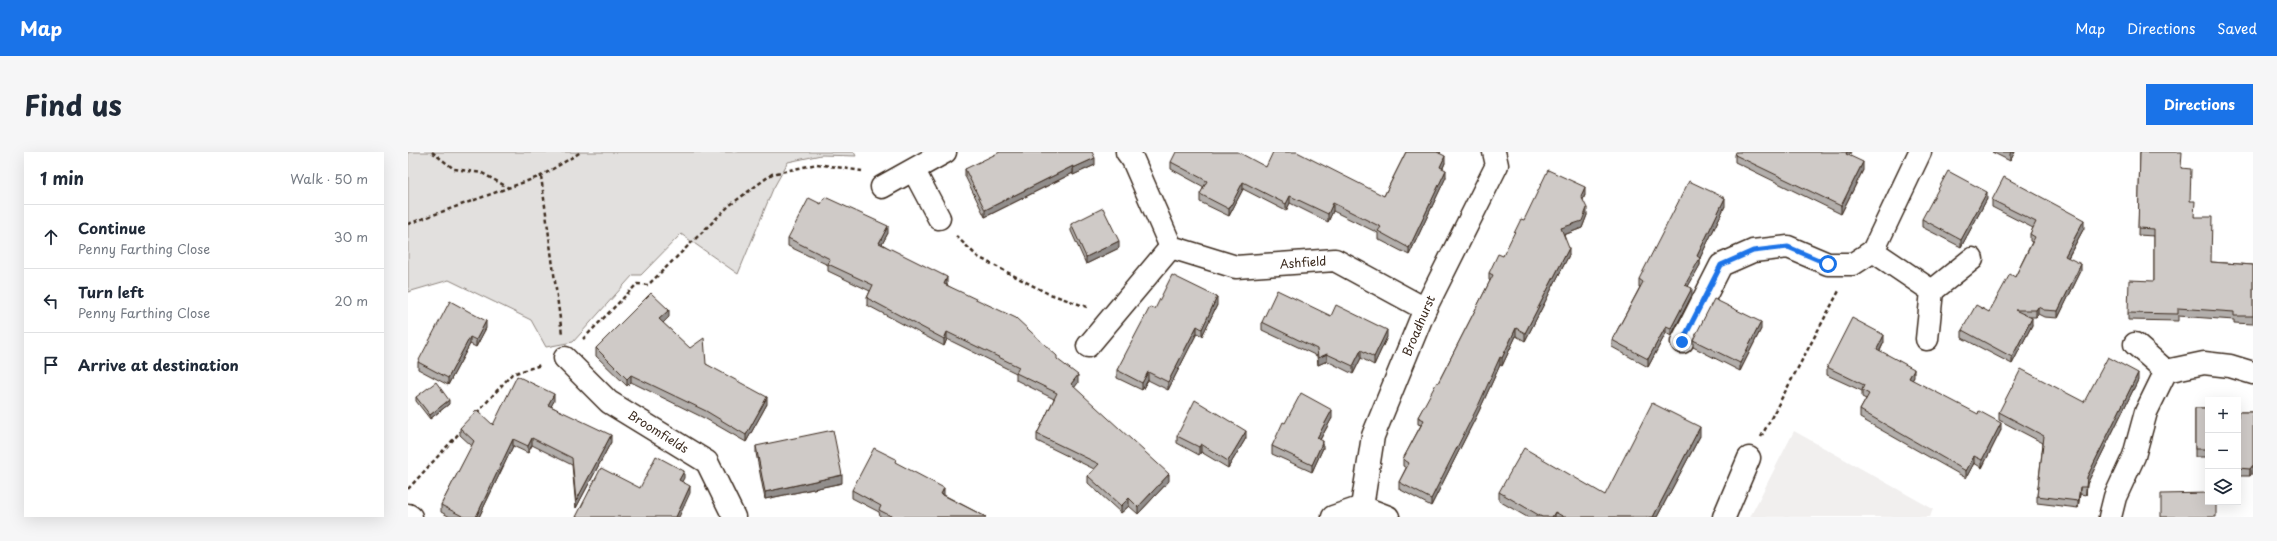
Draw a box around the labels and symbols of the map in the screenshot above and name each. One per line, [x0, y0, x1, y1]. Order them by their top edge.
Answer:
street label: Ashfield [1279, 251, 1327, 273]
route start [1819, 255, 1837, 273]
street label: Broadhurst [1397, 292, 1439, 359]
route end [1673, 333, 1691, 351]
street label: Broomfields [625, 405, 693, 457]

